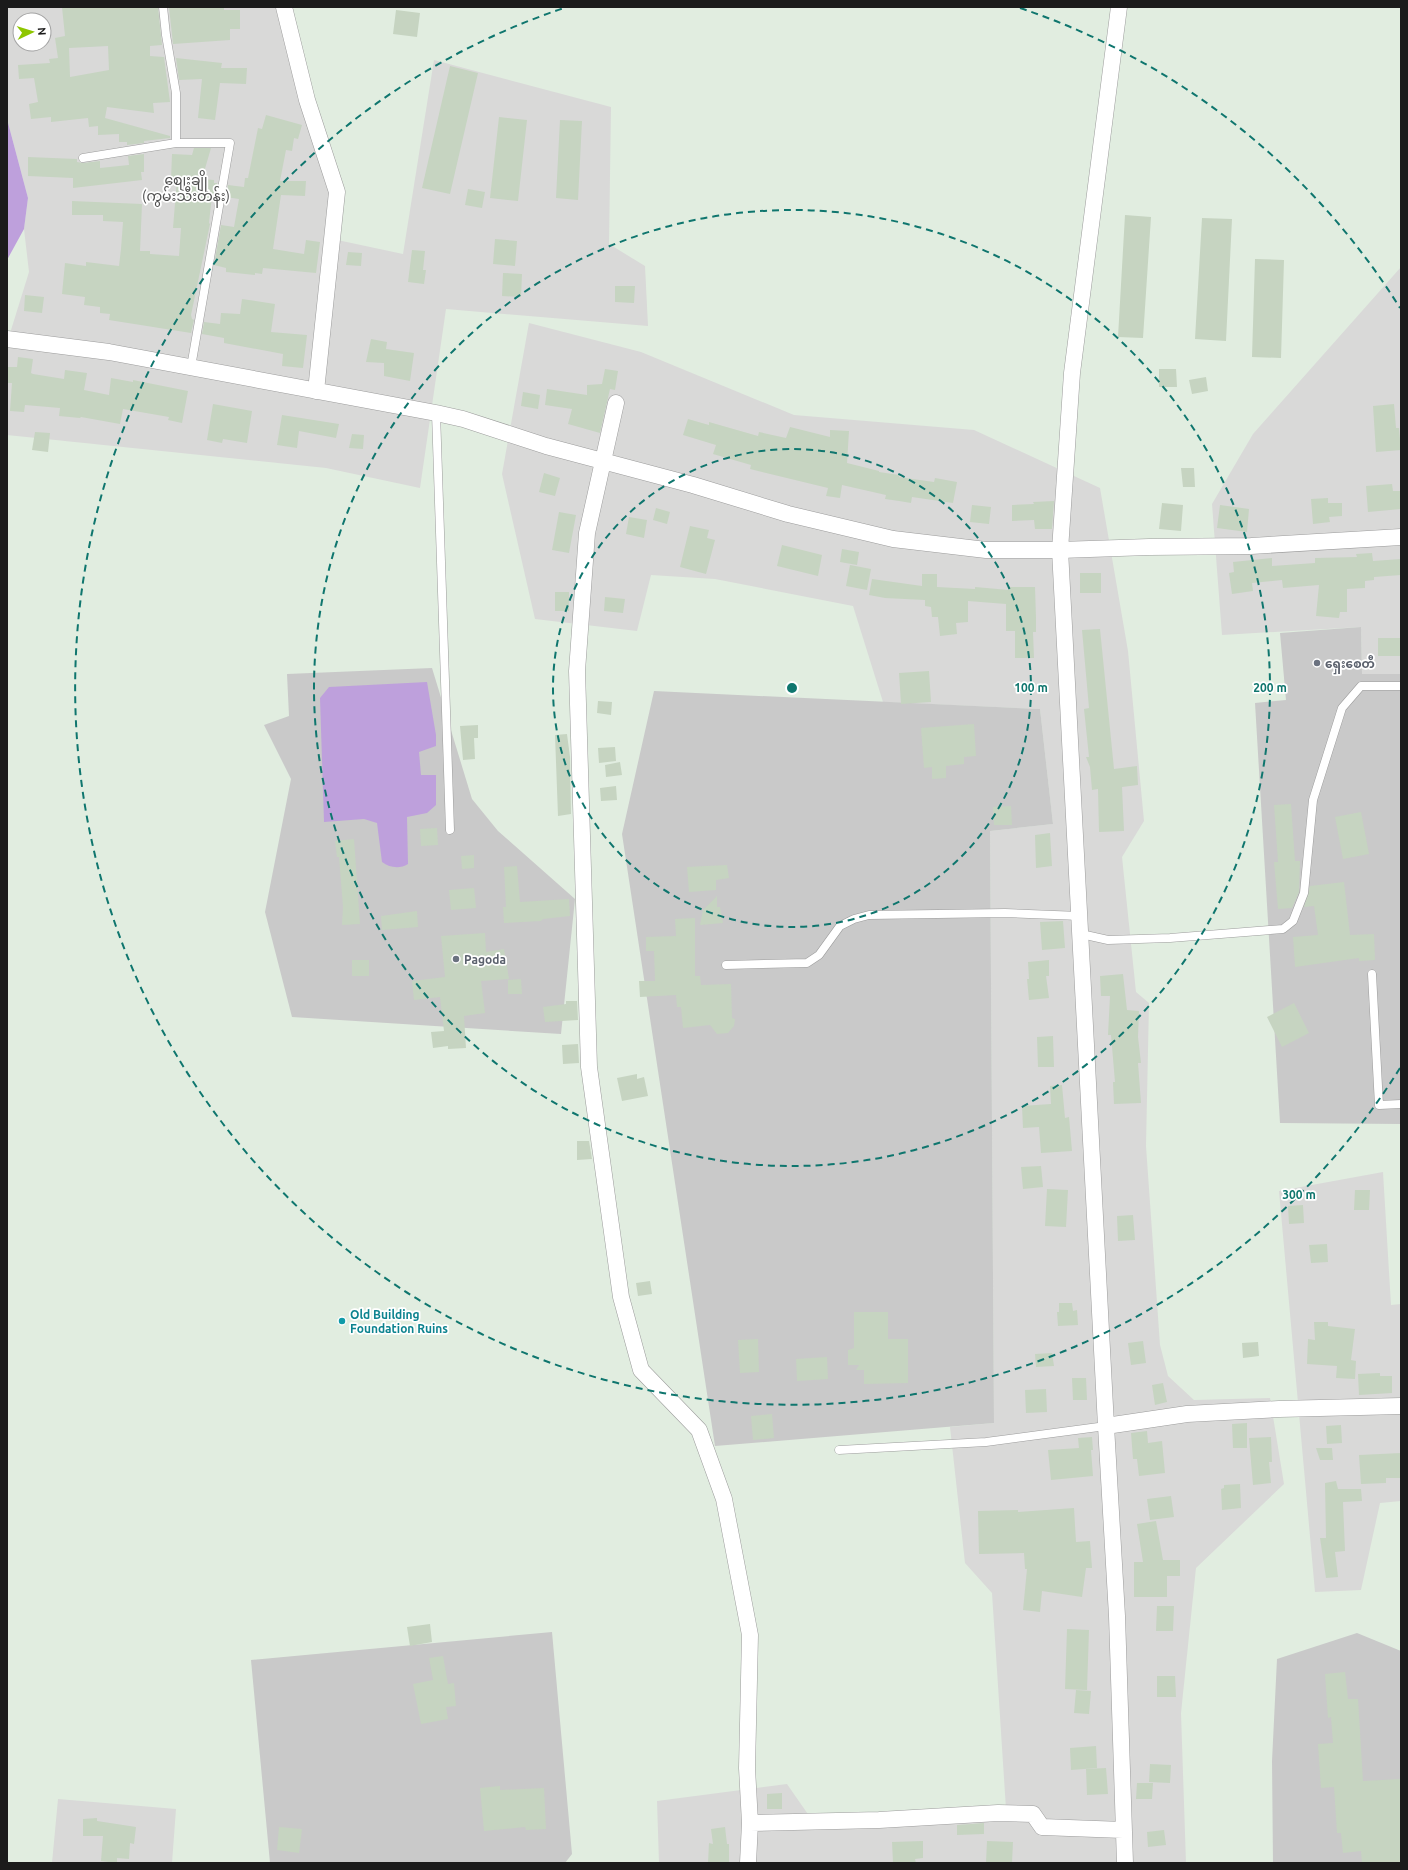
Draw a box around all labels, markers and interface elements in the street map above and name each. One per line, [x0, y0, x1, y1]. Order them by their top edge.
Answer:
north arrow [12, 12, 52, 52]
text: N [36, 27, 48, 36]
district label: စျေးချို (ကွမ်းသီးတန်း) [142, 170, 230, 208]
place label: ရှေးစေတီ [1325, 655, 1375, 675]
marker: ရှေးစေတီ [1312, 658, 1322, 668]
centre of rings [785, 681, 799, 695]
text: 100 m [1014, 681, 1048, 694]
text: 200 m [1253, 681, 1287, 694]
place label: Pagoda [464, 953, 506, 966]
marker: Pagoda [451, 954, 461, 964]
text: 300 m [1282, 1188, 1316, 1201]
place label: Old Building Foundation Ruins [350, 1308, 448, 1335]
marker: Old Building Foundation Ruins [337, 1316, 347, 1326]

